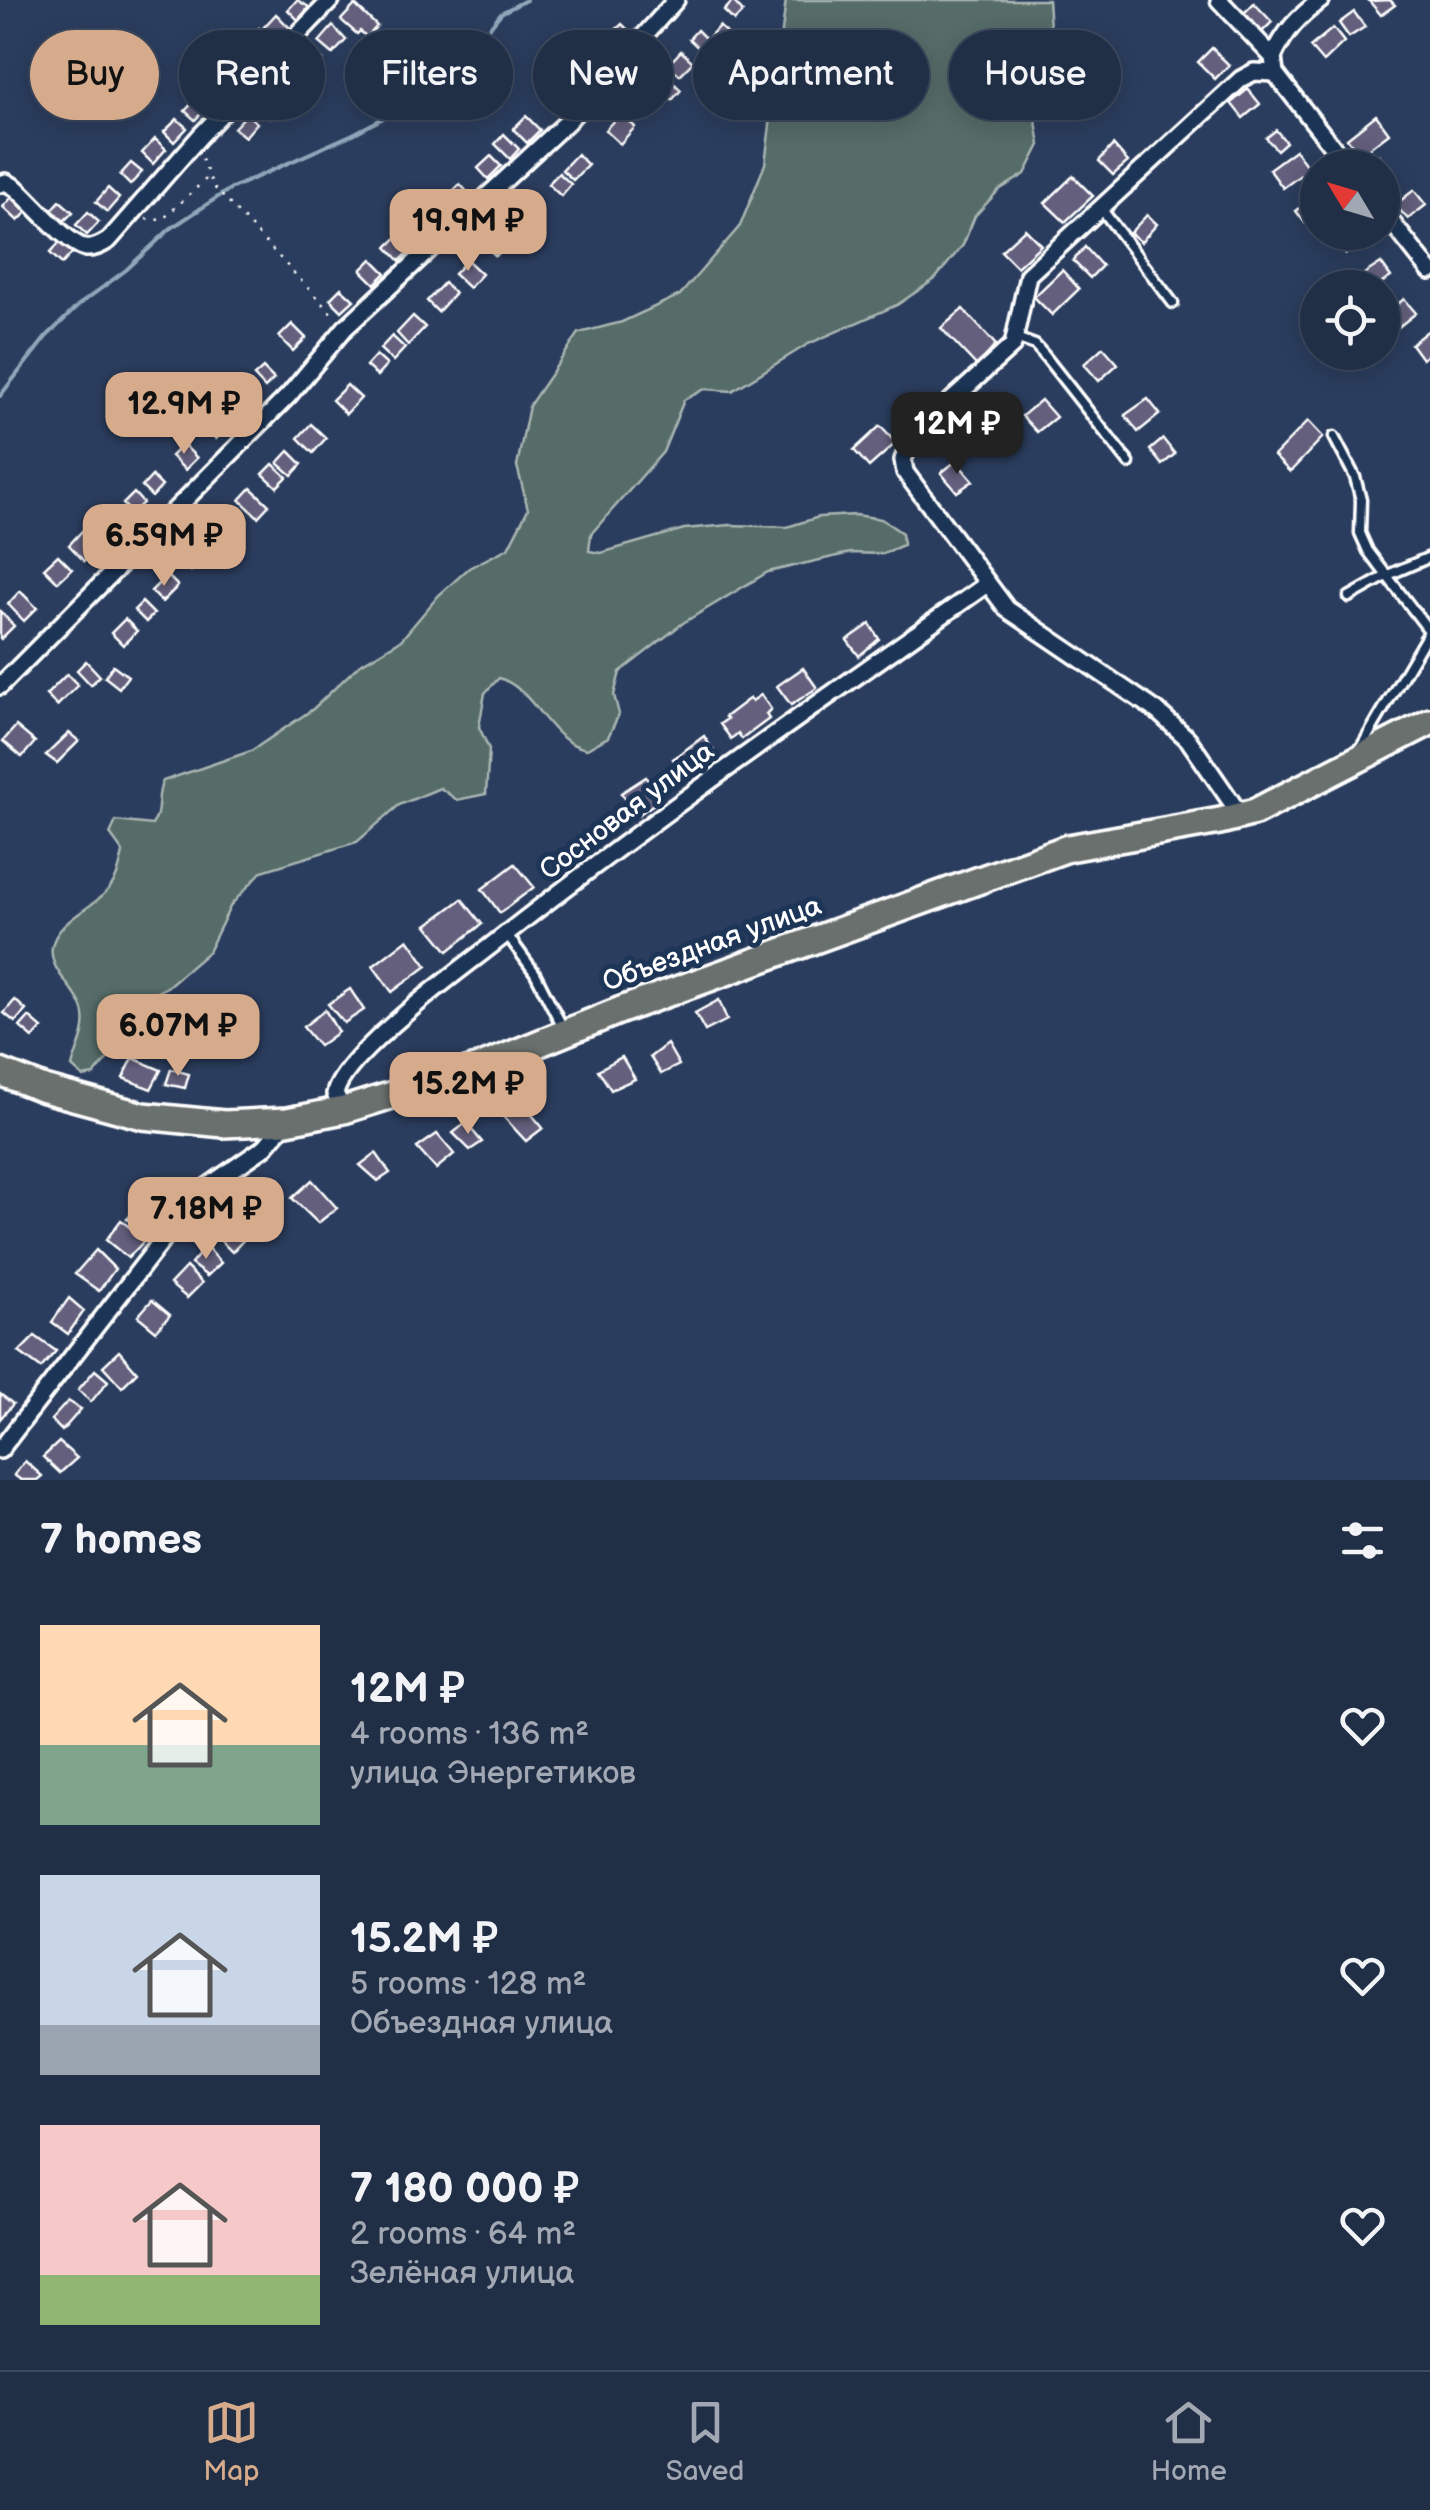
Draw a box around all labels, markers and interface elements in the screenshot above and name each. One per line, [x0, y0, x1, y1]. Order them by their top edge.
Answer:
chip: Buy [30, 30, 159, 120]
chip: Rent [179, 30, 325, 120]
chip: Filters [345, 30, 513, 120]
chip: New [533, 30, 673, 120]
chip: Apartment [693, 30, 929, 120]
chip: House [949, 30, 1121, 120]
north arrow [1300, 150, 1400, 250]
map controls [1300, 150, 1400, 370]
pin: 19.9M ₽ [376, 189, 560, 274]
text: 19.9M ₽ [412, 202, 524, 241]
button: locate [1300, 270, 1400, 370]
pin: 12.9M ₽ [92, 372, 276, 457]
text: 12.9M ₽ [127, 385, 241, 424]
pin: 12M ₽ [887, 392, 1027, 477]
text: 12M ₽ [913, 405, 1001, 444]
pin: 6.59M ₽ [72, 504, 256, 589]
text: 6.59M ₽ [105, 517, 223, 556]
street label: Сосновая улица [533, 734, 721, 887]
street label: Объездная улица [598, 889, 826, 999]
pin: 6.07M ₽ [86, 994, 270, 1079]
text: 6.07M ₽ [119, 1007, 237, 1046]
pin: 15.2M ₽ [376, 1052, 560, 1137]
text: 15.2M ₽ [412, 1065, 525, 1104]
pin: 7.18M ₽ [114, 1177, 298, 1262]
text: 7.18M ₽ [150, 1190, 262, 1229]
icon: filters [1335, 1513, 1390, 1568]
text: 7 homes [40, 1515, 202, 1566]
text: 12M ₽ [350, 1664, 465, 1715]
icon: home [120, 1665, 240, 1785]
icon: heart [1335, 1698, 1390, 1753]
text: 4 rooms · 136 m² [350, 1715, 589, 1754]
text: улица Энергетиков [350, 1754, 636, 1793]
text: 15.2M ₽ [350, 1914, 498, 1965]
icon: home [120, 1915, 240, 2035]
icon: heart [1335, 1948, 1390, 2003]
text: 5 rooms · 128 m² [350, 1965, 586, 2004]
text: Объездная улица [350, 2004, 613, 2043]
text: 7 180 000 ₽ [350, 2164, 579, 2215]
icon: home [120, 2165, 240, 2285]
icon: heart [1335, 2198, 1390, 2253]
text: 2 rooms · 64 m² [350, 2215, 576, 2254]
text: Зелёная улица [350, 2254, 574, 2293]
tab: Map [203, 2395, 259, 2488]
tab: Saved [666, 2395, 744, 2488]
tab: Home [1151, 2395, 1227, 2488]

